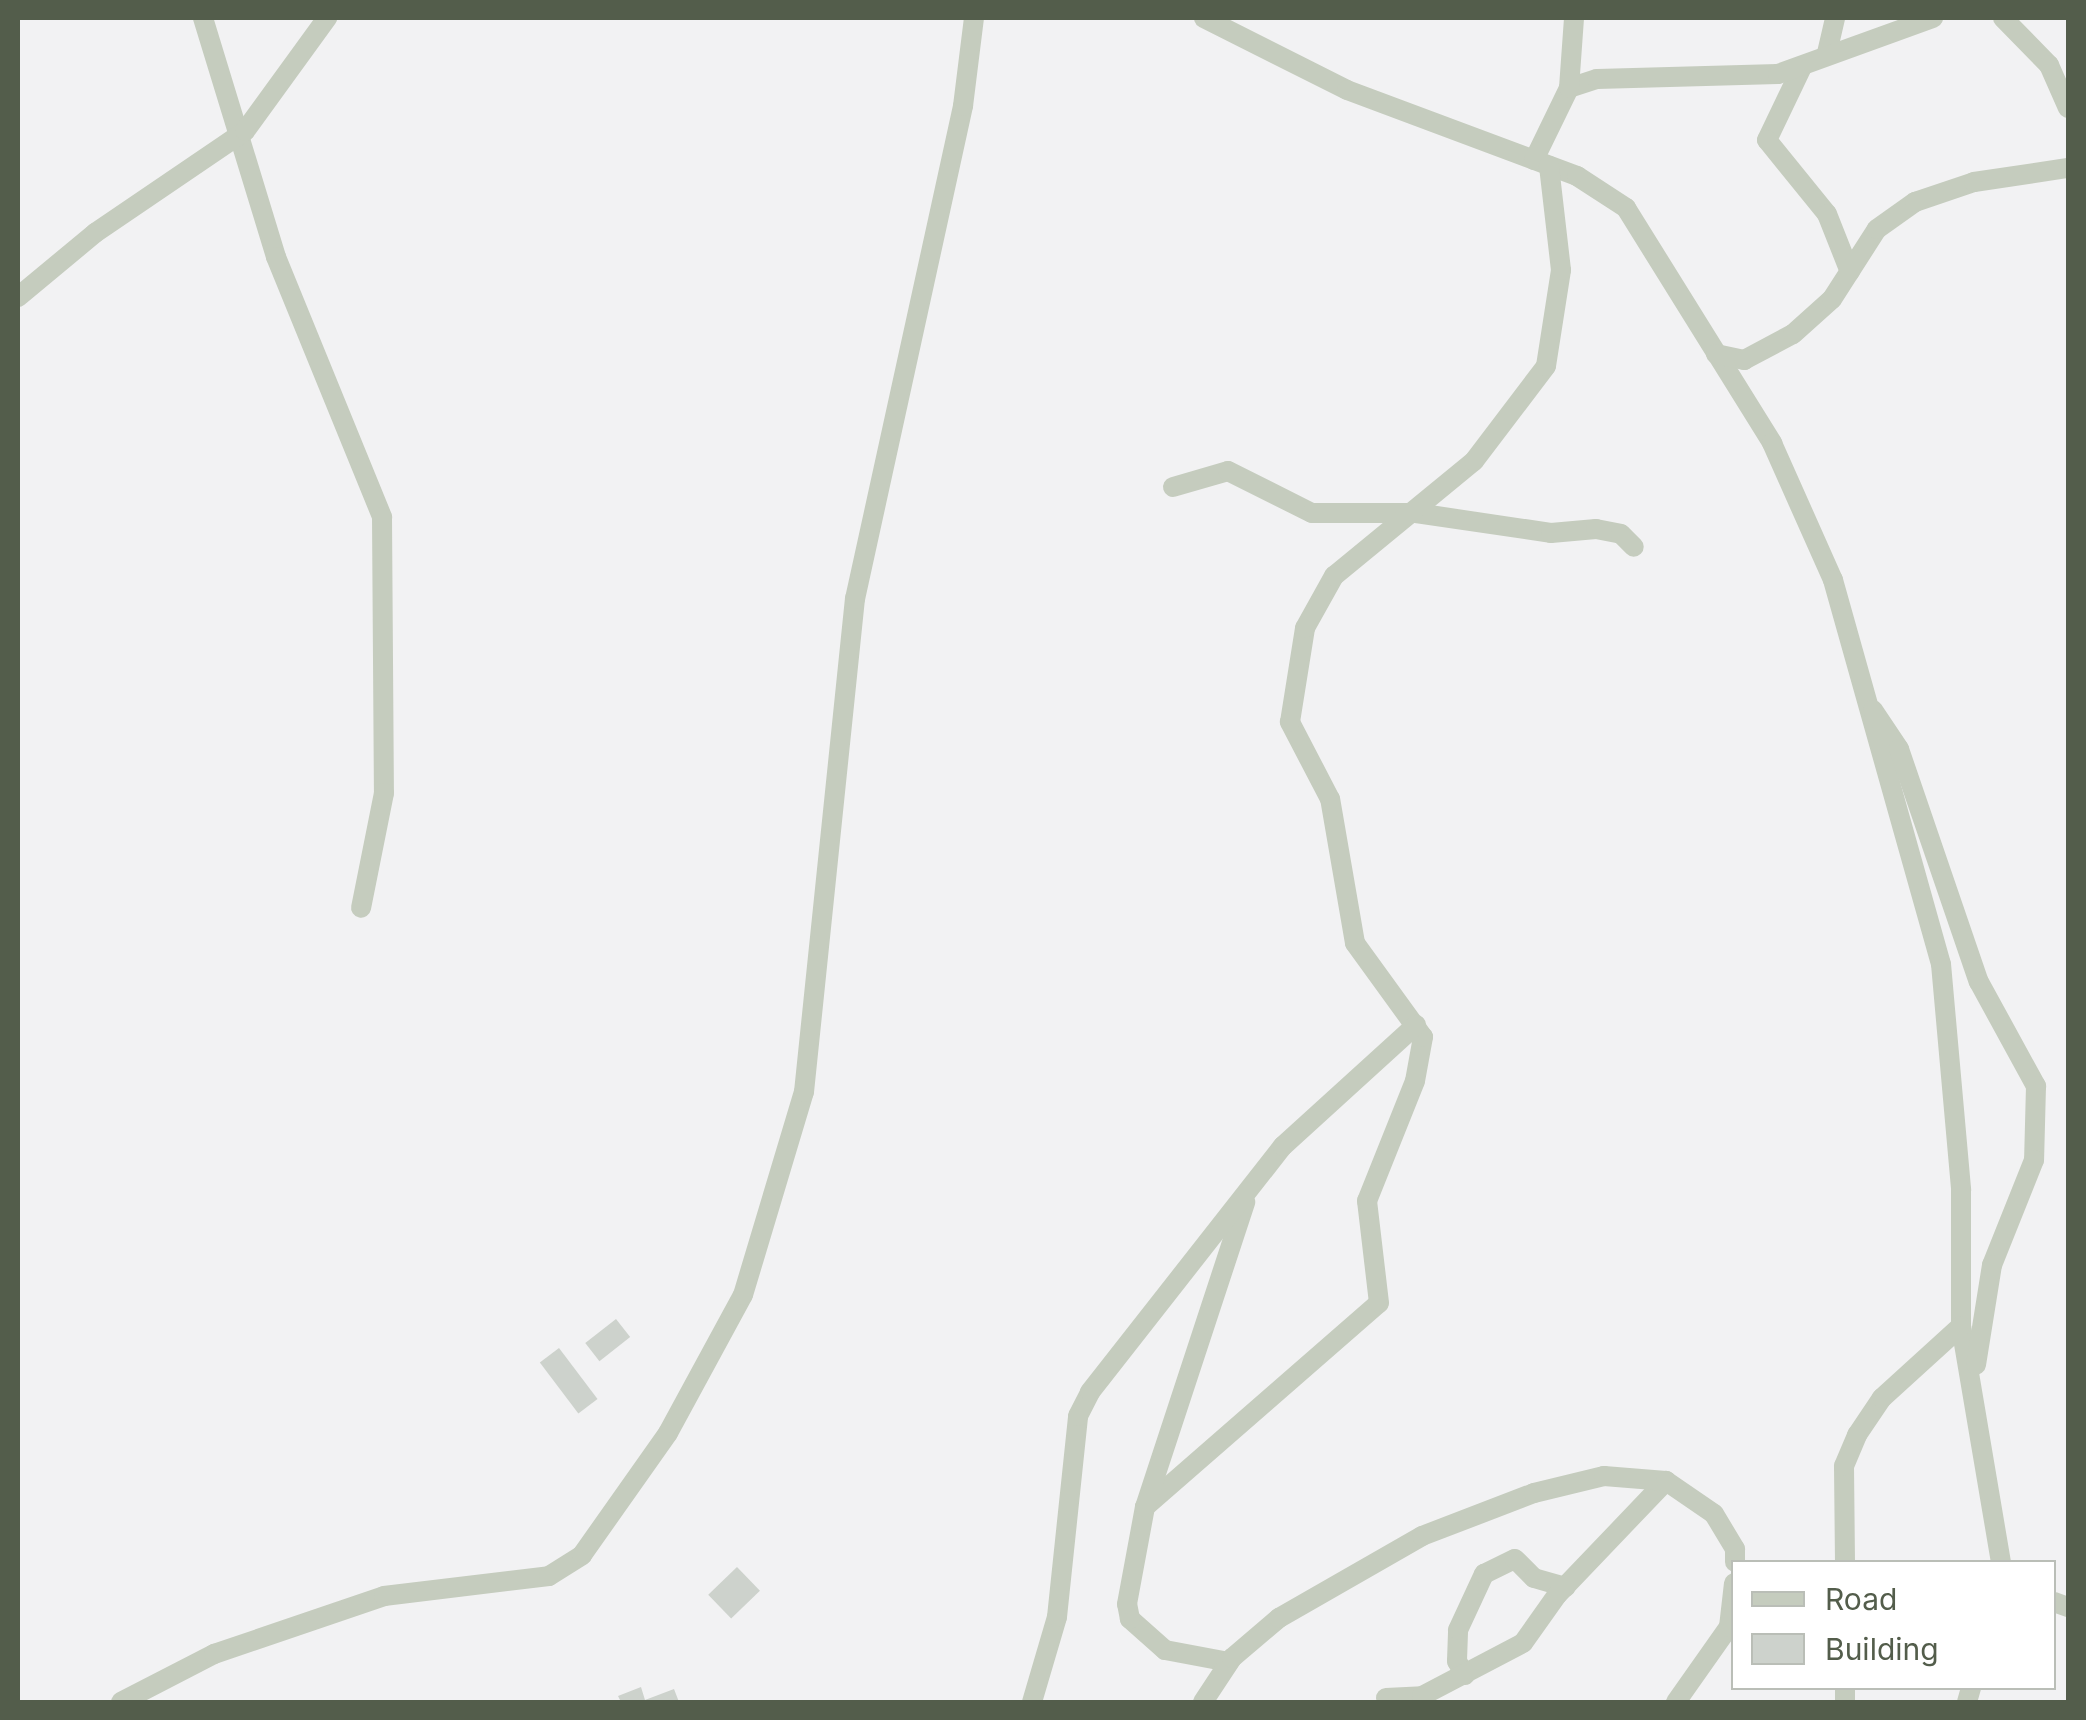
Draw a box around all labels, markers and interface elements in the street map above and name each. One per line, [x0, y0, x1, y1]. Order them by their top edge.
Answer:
legend [1731, 1560, 2056, 1690]
text: Road [1825, 1581, 1897, 1617]
text: Building [1825, 1631, 1939, 1667]

